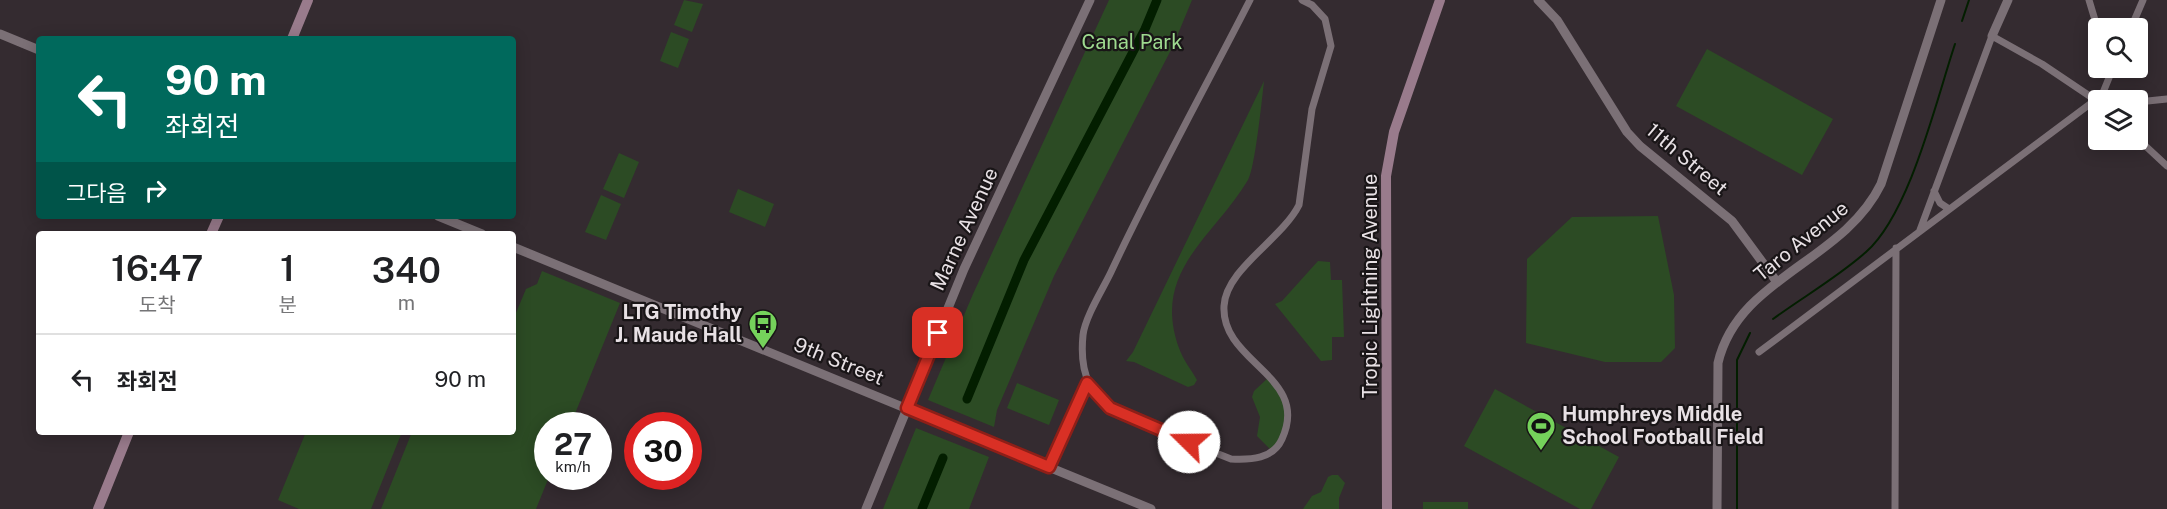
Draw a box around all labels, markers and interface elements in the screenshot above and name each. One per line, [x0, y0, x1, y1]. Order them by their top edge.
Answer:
map controls [2088, 18, 2148, 150]
button: search [2088, 18, 2148, 78]
park label: Canal Park [1082, 30, 1182, 54]
text: 90 m [165, 55, 267, 104]
icon: left [66, 60, 144, 138]
button: layers [2088, 90, 2148, 150]
text: 좌회전 [165, 110, 240, 142]
street label: 11th Street [1641, 118, 1733, 200]
street label: Marne Avenue [925, 164, 1003, 294]
icon: right [139, 174, 172, 207]
street label: Tropic Lightning Avenue [1358, 174, 1382, 398]
text: 그다음 [66, 180, 127, 206]
street label: Taro Avenue [1749, 196, 1853, 286]
text: 16:47 [111, 247, 203, 289]
text: 1 [280, 247, 295, 289]
text: 340 [372, 249, 441, 291]
text: m [398, 291, 415, 315]
text: 도착 [139, 293, 176, 317]
text: 분 [278, 293, 297, 317]
place label: LTG Timothy J. Maude Hall [615, 300, 742, 347]
pin [912, 307, 963, 358]
bus stop icon: LTG Timothy J. Maude Hall [747, 308, 779, 350]
icon: arrive [921, 316, 954, 349]
street label: 9th Street [790, 332, 888, 390]
icon: left [66, 363, 99, 396]
text: 90 m [435, 366, 486, 392]
text: 좌회전 [117, 368, 178, 394]
place label: Humphreys Middle School Football Field [1562, 402, 1764, 449]
position arrow [1157, 410, 1221, 474]
sports icon: Humphreys Middle School Football Field [1525, 410, 1557, 452]
speed limit sign: 30 [624, 412, 702, 490]
text: 27 [554, 426, 592, 462]
text: km/h [555, 458, 591, 475]

